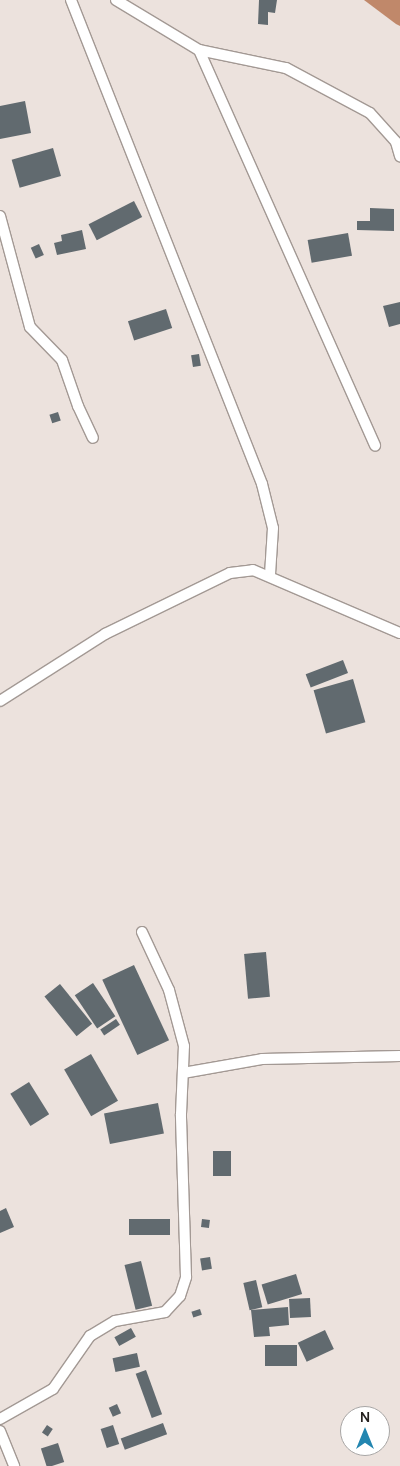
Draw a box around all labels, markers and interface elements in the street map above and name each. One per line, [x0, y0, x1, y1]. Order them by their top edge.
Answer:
north arrow [340, 1406, 390, 1456]
text: N [360, 1407, 370, 1426]

